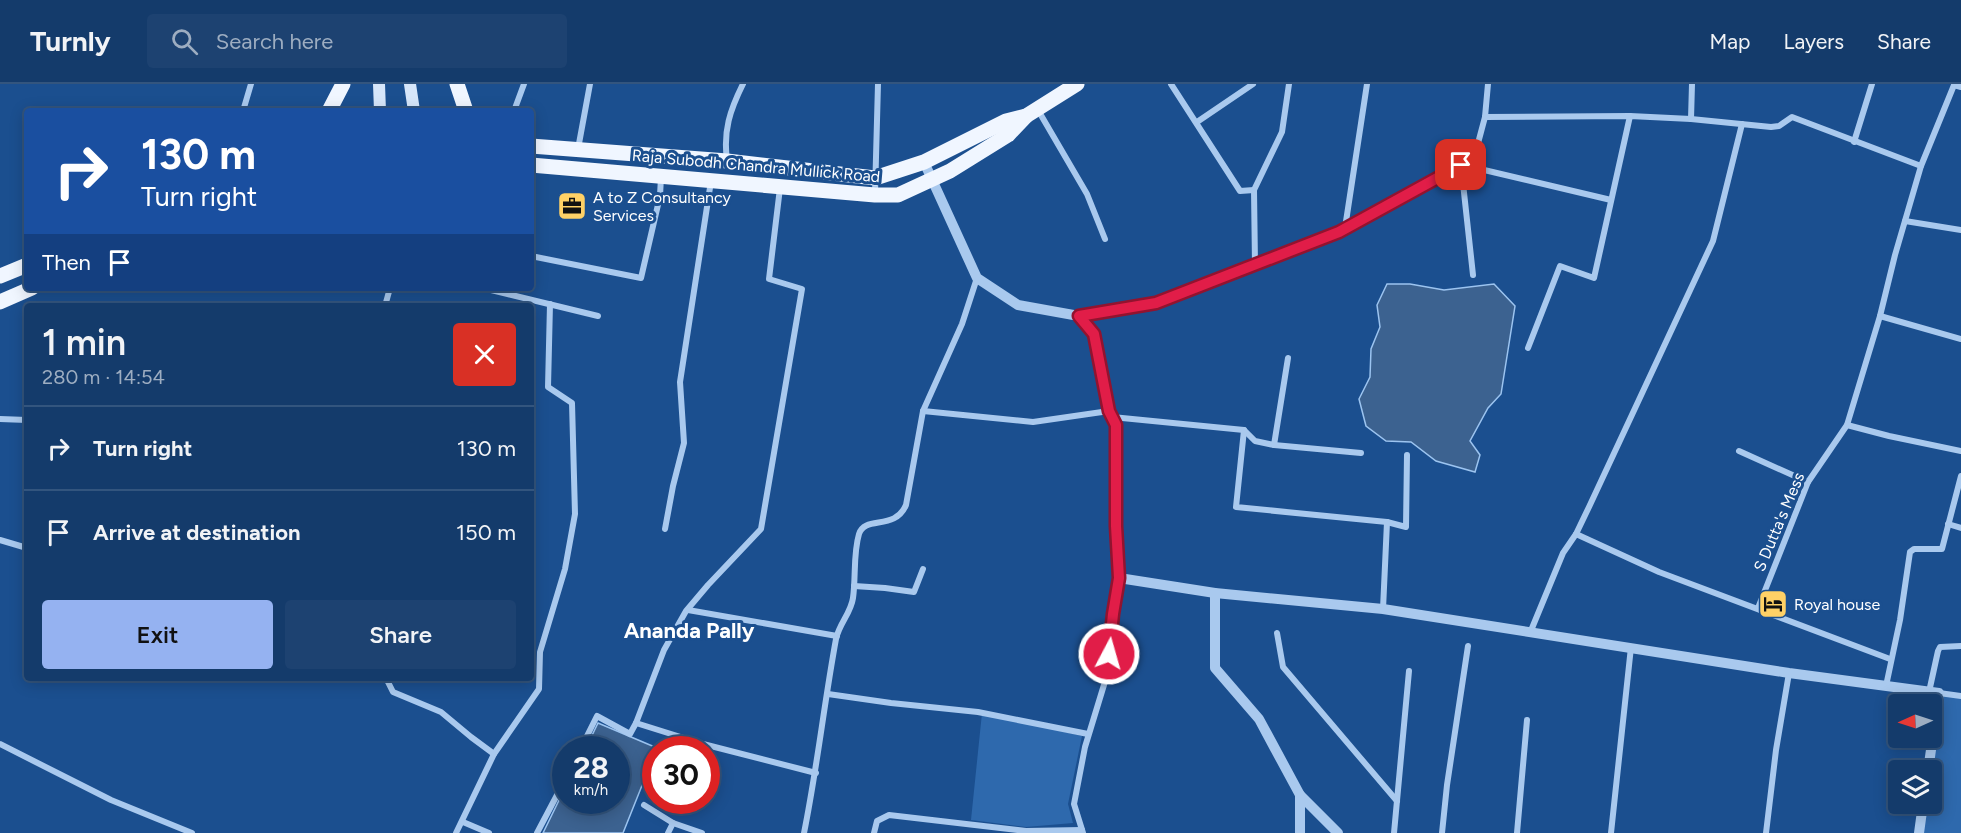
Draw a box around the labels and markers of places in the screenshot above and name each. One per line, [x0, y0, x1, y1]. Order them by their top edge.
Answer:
pin [1435, 139, 1486, 190]
place label: A to Z Consultancy Services [593, 188, 731, 225]
office icon: A to Z Consultancy Services [556, 190, 588, 222]
hotel icon: Royal house [1757, 588, 1789, 620]
place label: Royal house [1794, 595, 1881, 614]

